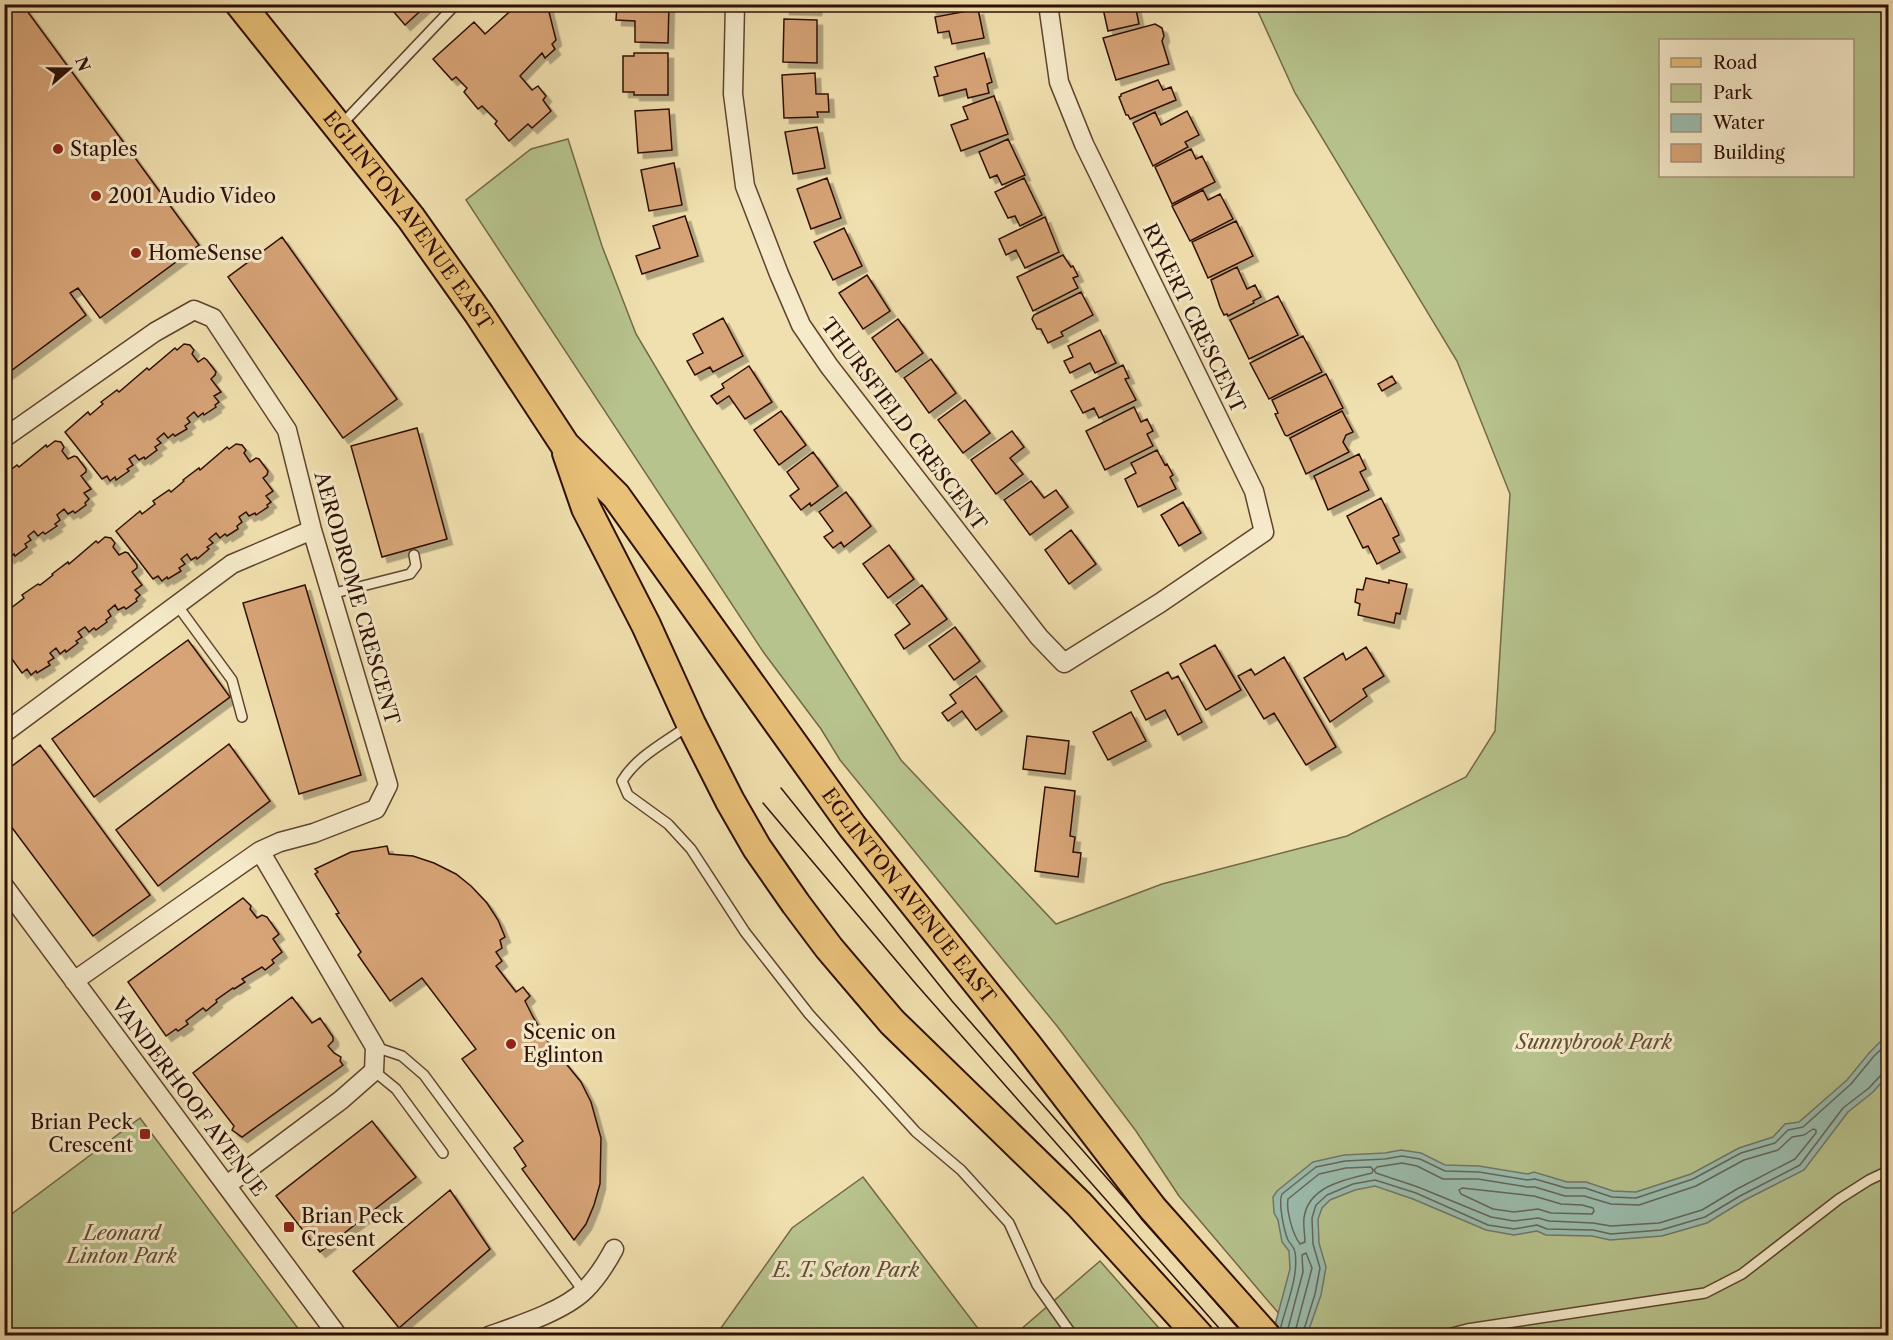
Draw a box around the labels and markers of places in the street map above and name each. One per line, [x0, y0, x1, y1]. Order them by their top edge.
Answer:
place label: Staples [70, 137, 138, 161]
marker: Staples [51, 142, 65, 156]
place label: 2001 Audio Video [108, 184, 276, 208]
marker: 2001 Audio Video [89, 189, 103, 203]
place label: HomeSense [148, 241, 262, 265]
marker: HomeSense [129, 246, 143, 260]
place label: Scenic on Eglinton [523, 1020, 616, 1067]
marker: Scenic on Eglinton [504, 1037, 518, 1051]
place label: Brian Peck Crescent [30, 1110, 134, 1157]
marker: Brian Peck Crescent [138, 1127, 152, 1141]
place label: Brian Peck Cresent [301, 1204, 405, 1251]
marker: Brian Peck Cresent [282, 1220, 296, 1234]

